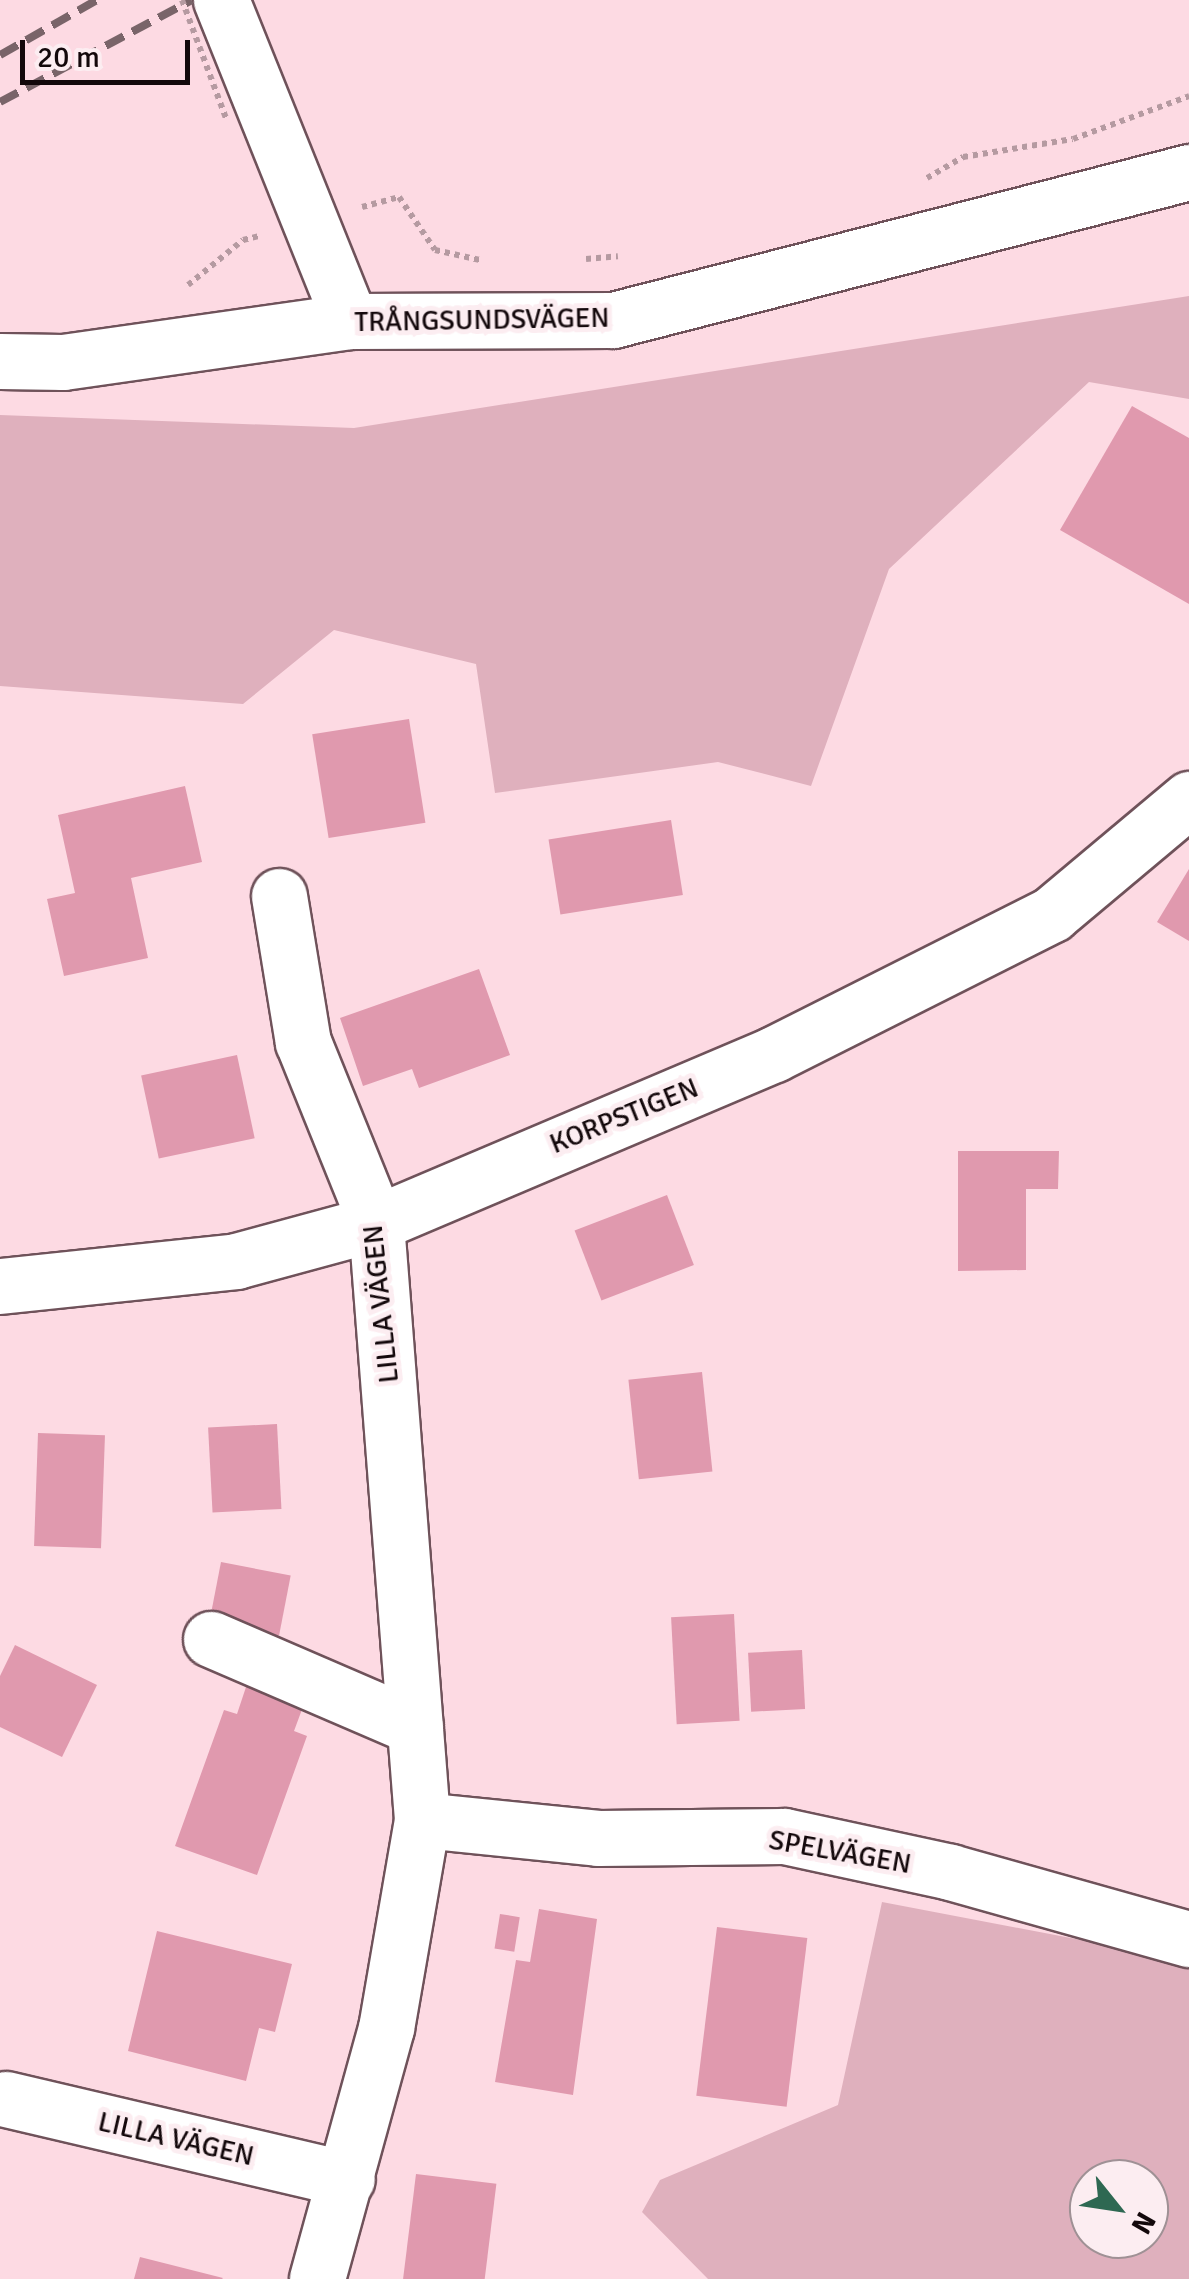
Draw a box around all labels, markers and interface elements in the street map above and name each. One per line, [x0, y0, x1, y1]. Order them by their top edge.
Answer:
scale bar [25, 20, 195, 82]
text: 20 m [37, 39, 100, 76]
street label: TRÅNGSUNDSVÄGEN [354, 301, 610, 339]
street label: KORPSTIGEN [545, 1071, 703, 1161]
street label: LILLA VÄGEN [356, 1223, 406, 1385]
street label: SPELVÄGEN [766, 1823, 914, 1881]
street label: LILLA VÄGEN [95, 2105, 257, 2173]
north arrow [1069, 2159, 1169, 2259]
text: N [1124, 2206, 1163, 2240]

